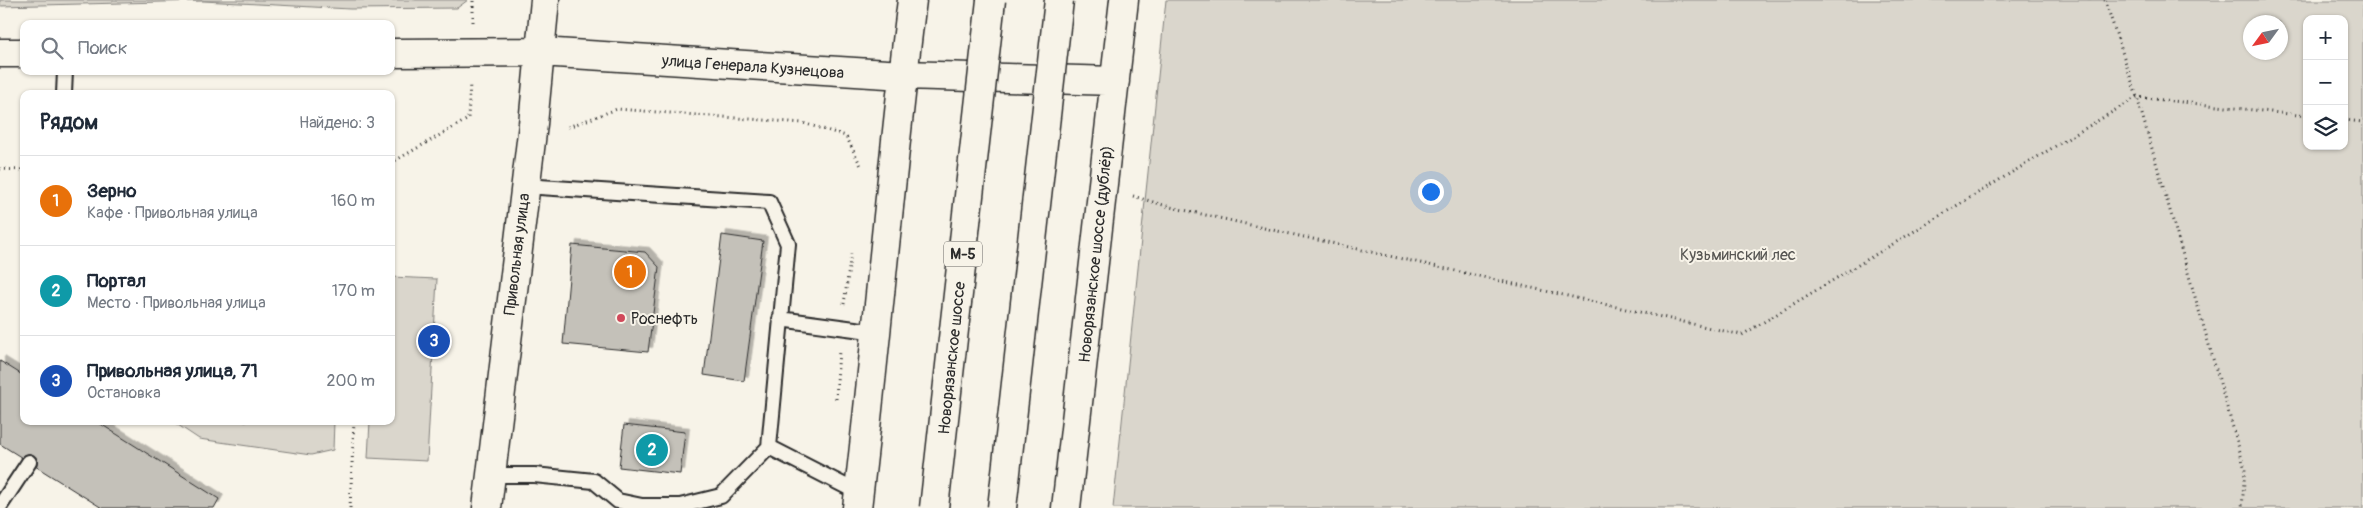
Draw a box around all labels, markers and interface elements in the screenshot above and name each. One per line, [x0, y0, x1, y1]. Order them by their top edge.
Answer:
north arrow [2243, 15, 2288, 60]
map controls [2303, 15, 2348, 150]
button: + [2303, 15, 2348, 60]
search box [20, 20, 395, 75]
icon: search [38, 34, 66, 62]
text: Поиск [78, 36, 128, 60]
street label: улица Генерала Кузнецова [660, 51, 845, 83]
button: − [2303, 60, 2348, 105]
button: layers [2303, 105, 2348, 150]
text: Рядом [40, 109, 98, 136]
text: Найдено: 3 [299, 113, 375, 133]
street label: Новорязанское шоссе (дублёр) [1075, 145, 1117, 364]
text: Зерно [87, 179, 136, 203]
your location [1418, 179, 1444, 205]
text: 1 [53, 191, 59, 211]
text: 160 m [331, 191, 375, 211]
street label: Привольная улица [500, 192, 534, 316]
text: Кафе · Привольная улица [87, 203, 258, 223]
road number: М-5 [944, 242, 982, 266]
park label: Кузьминский лес [1680, 245, 1796, 265]
pin: 1 [614, 253, 646, 291]
text: Портал [87, 269, 146, 293]
street label: Новорязанское шоссе [934, 280, 970, 436]
text: 2 [52, 281, 60, 301]
text: 170 m [332, 281, 375, 301]
text: Место · Привольная улица [87, 293, 266, 313]
place label: Роснефть [631, 309, 698, 329]
marker: Роснефть [615, 312, 627, 324]
pin: 3 [418, 322, 450, 360]
text: Привольная улица, 71 [87, 359, 258, 383]
text: 3 [52, 371, 60, 391]
text: 200 m [327, 371, 375, 391]
text: Остановка [87, 383, 161, 403]
pin: 2 [636, 431, 668, 469]

